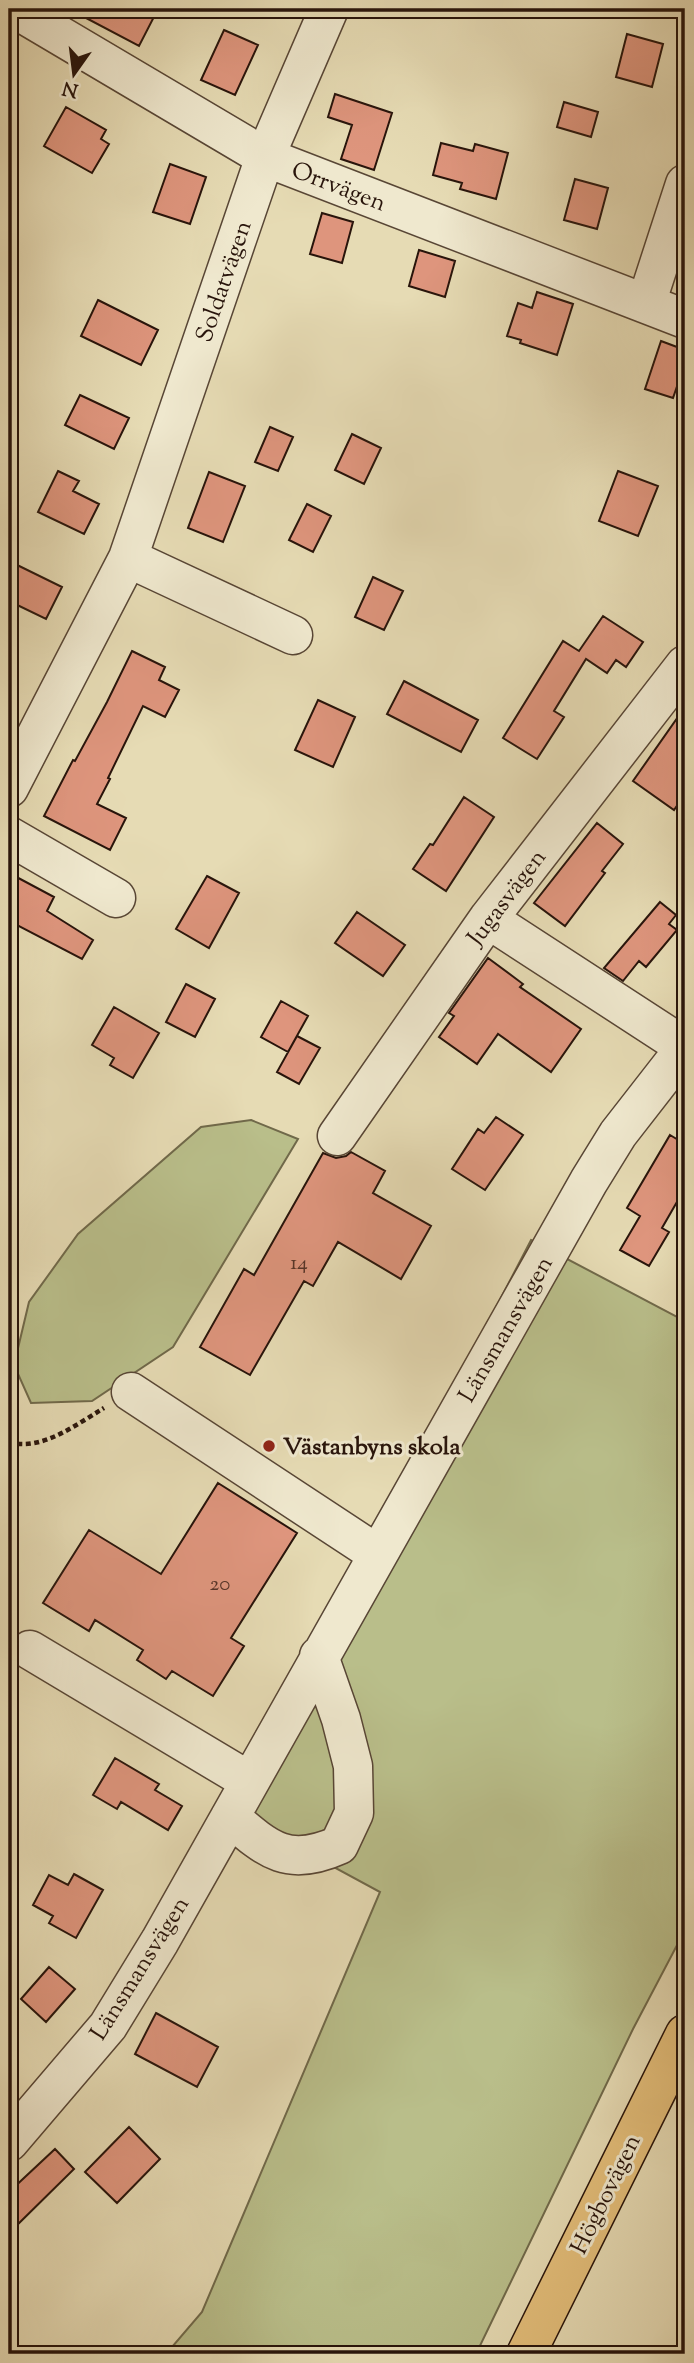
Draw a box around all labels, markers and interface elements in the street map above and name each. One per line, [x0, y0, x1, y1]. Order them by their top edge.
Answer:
north arrow [38, 38, 108, 108]
text: N [60, 73, 81, 103]
street label: Orrvägen [286, 154, 390, 221]
street label: Soldatvägen [188, 216, 262, 347]
street label: Jugasvägen [459, 843, 555, 955]
house number: 14 [290, 1249, 308, 1279]
street label: Länsmansvägen [451, 1251, 562, 1409]
place label: Västanbyns skola [283, 1431, 462, 1465]
marker: Västanbyns skola [261, 1438, 277, 1454]
house number: 20 [210, 1570, 230, 1600]
street label: Länsmansvägen [83, 1891, 199, 2048]
street label: Högbovägen [563, 2129, 650, 2260]

